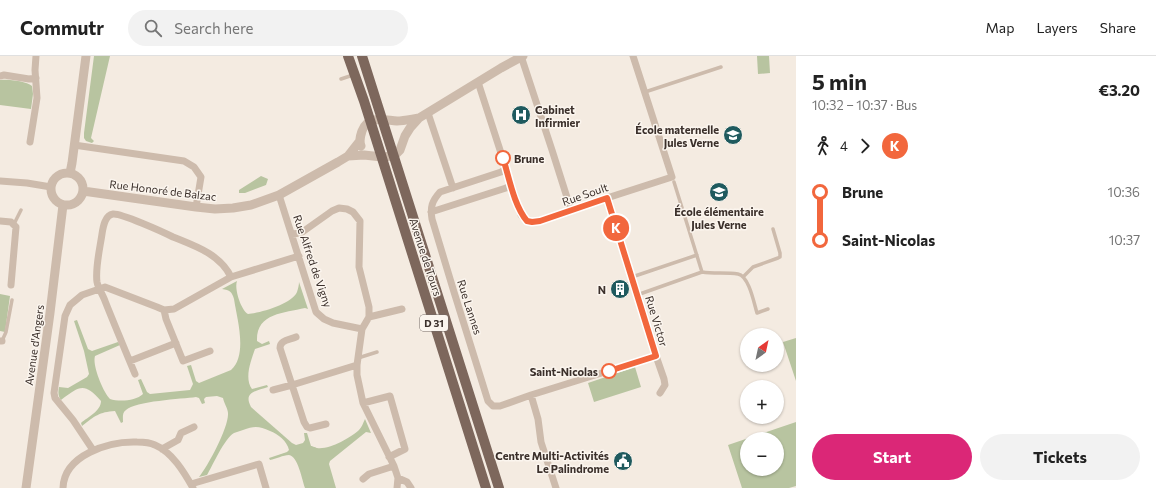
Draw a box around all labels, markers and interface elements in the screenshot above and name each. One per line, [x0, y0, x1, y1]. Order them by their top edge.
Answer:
search box [128, 10, 408, 46]
text: Commutr [20, 16, 104, 39]
icon: search [142, 17, 164, 39]
text: Search here [174, 19, 254, 37]
text: Map [986, 19, 1014, 36]
text: Layers [1036, 19, 1078, 36]
text: Share [1100, 19, 1136, 36]
text: 5 min [812, 68, 867, 95]
text: €3.20 [1099, 81, 1140, 99]
text: 10:32 – 10:37 · Bus [812, 97, 917, 113]
place label: Cabinet Infirmier [535, 103, 580, 129]
hospital icon: Cabinet Infirmier [510, 104, 532, 126]
place label: École maternelle Jules Verne [635, 122, 719, 150]
school or university icon: École maternelle Jules Verne [722, 124, 744, 146]
icon: walk [812, 135, 834, 157]
icon: forward [854, 135, 876, 157]
text: K [890, 137, 900, 154]
text: 4 [840, 138, 848, 154]
marker: Brune [495, 150, 511, 166]
place label: Brune [514, 152, 544, 165]
street label: Rue Honoré de Balzac [109, 177, 217, 203]
street label: Rue Soult [560, 180, 610, 208]
school or university icon: École élémentaire Jules Verne [708, 181, 730, 203]
text: Brune [842, 183, 883, 201]
text: 10:36 [1108, 184, 1140, 200]
place label: École élémentaire Jules Verne [674, 204, 764, 232]
street label: Rue Alfred de Vigny [291, 213, 335, 309]
line badge: K [603, 215, 629, 241]
street label: Avenue de Tours [407, 216, 445, 298]
text: K [611, 219, 621, 236]
text: Saint-Nicolas [842, 231, 935, 249]
text: 10:37 [1109, 232, 1140, 248]
street label: Rue Lannes [455, 278, 485, 336]
building icon: N [609, 278, 631, 300]
place label: N [598, 283, 606, 296]
street label: Rue Victor [643, 294, 671, 349]
street label: Avenue d'Angers [22, 304, 46, 386]
road number: D 31 [420, 315, 448, 331]
north arrow [740, 328, 784, 372]
map controls [740, 328, 784, 476]
marker: Saint-Nicolas [601, 363, 617, 379]
place label: Saint-Nicolas [530, 365, 598, 378]
button: + [740, 380, 784, 424]
button: − [740, 432, 784, 476]
button: Start [812, 434, 972, 480]
button: Tickets [980, 434, 1140, 480]
place label: Centre Multi-Activités Le Palindrome [495, 449, 609, 475]
public building icon: Centre Multi-Activités Le Palindrome [612, 450, 634, 472]

